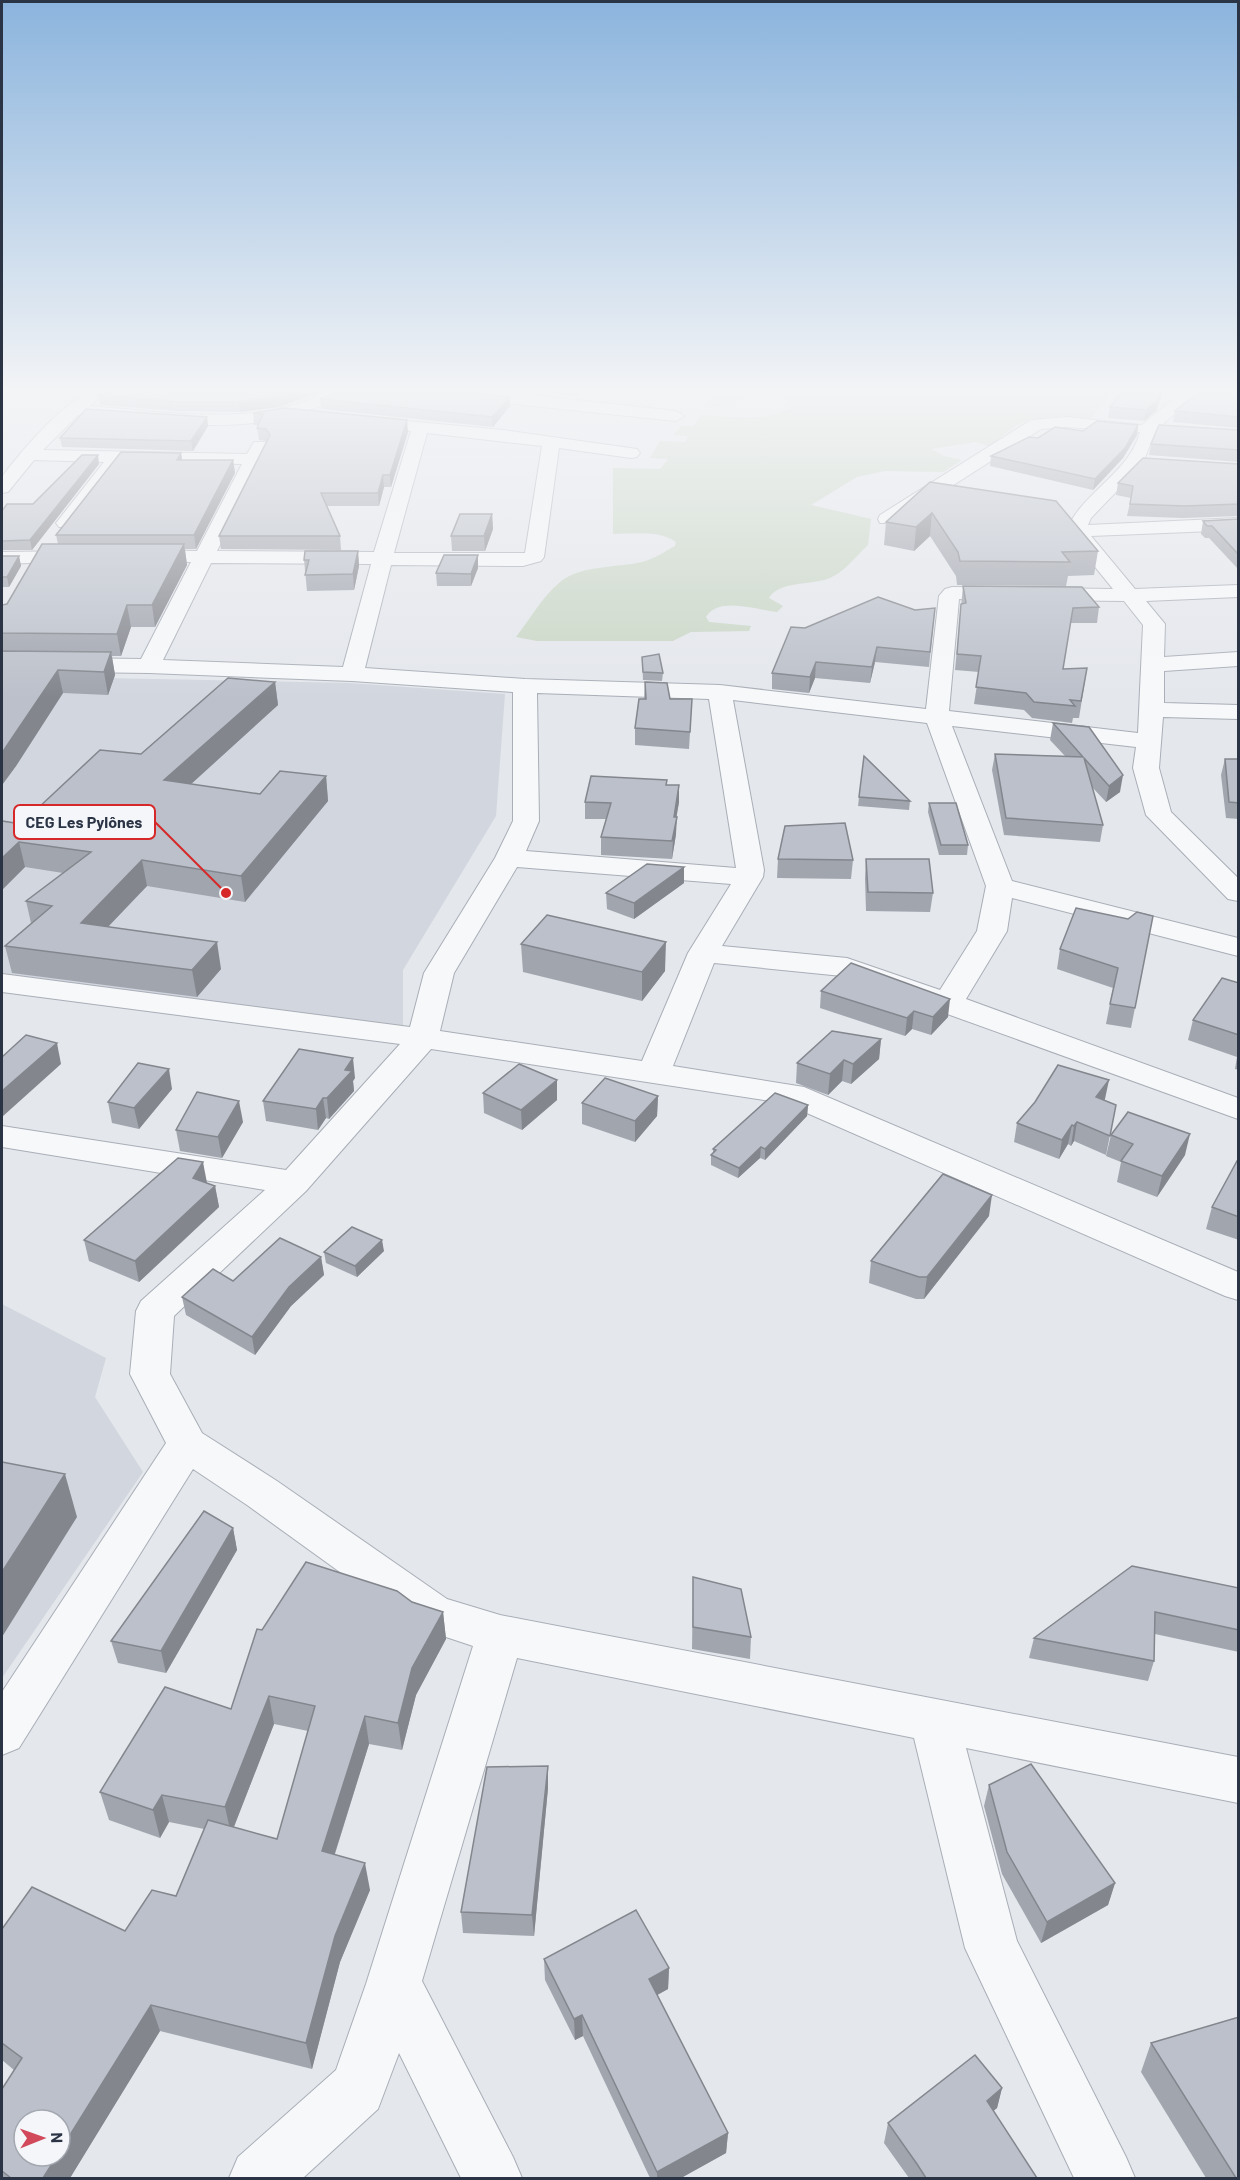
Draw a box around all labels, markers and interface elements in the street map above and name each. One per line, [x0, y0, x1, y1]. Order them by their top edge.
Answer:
callout: CEG Les Pylônes [14, 805, 155, 839]
text: CEG Les Pylônes [26, 812, 142, 831]
north arrow [12, 2108, 72, 2168]
text: N [48, 2132, 67, 2143]

